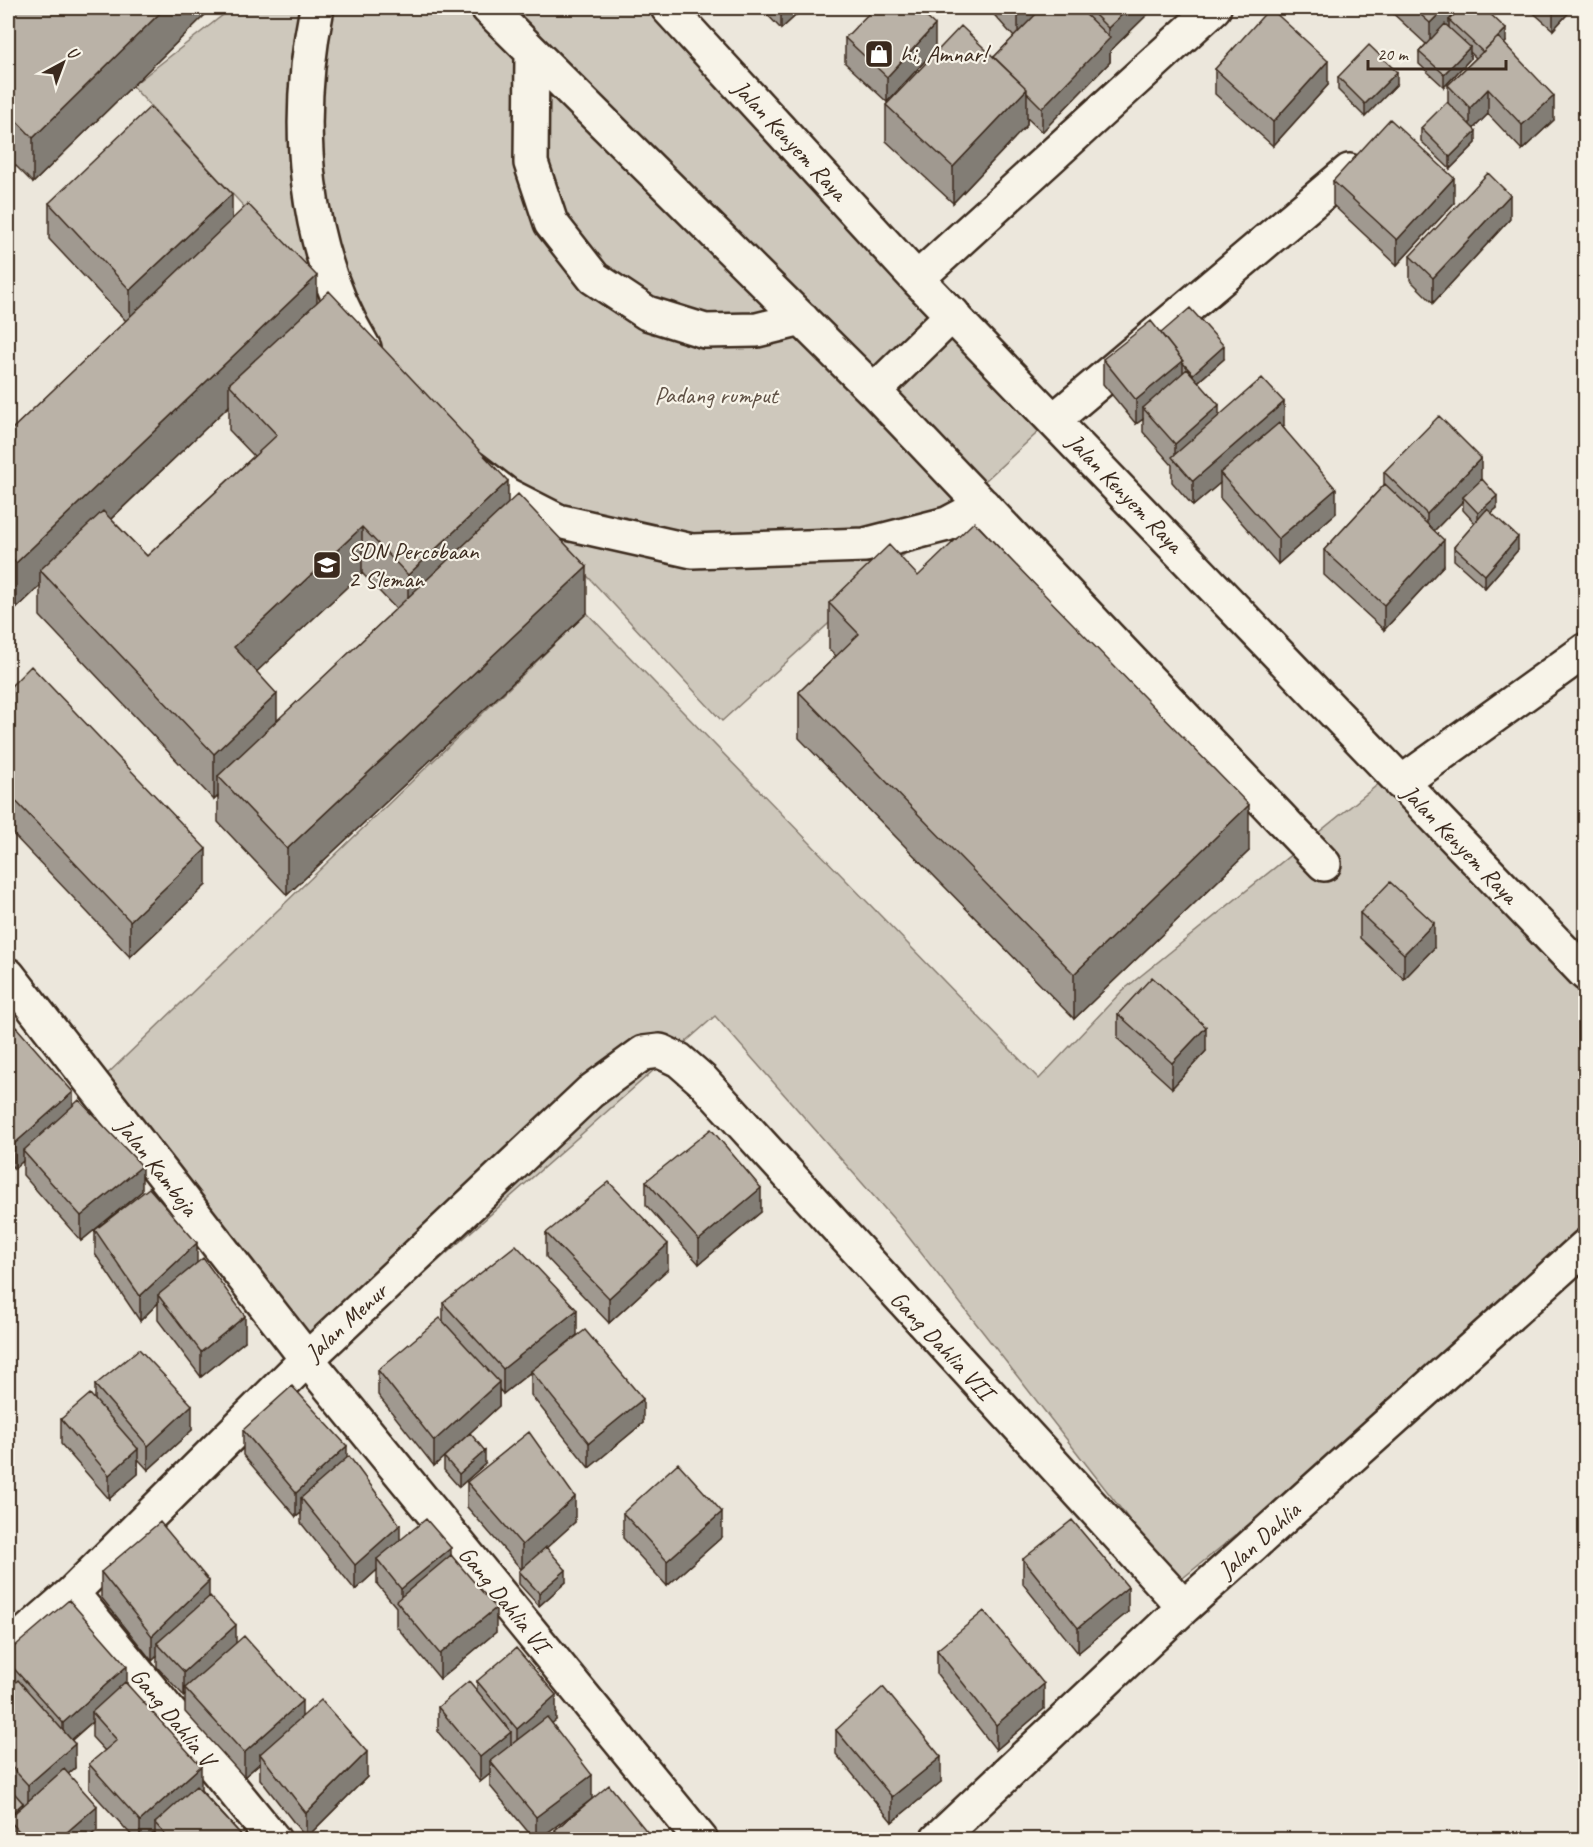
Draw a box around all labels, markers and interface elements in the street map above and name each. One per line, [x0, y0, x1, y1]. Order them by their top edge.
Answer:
north arrow [33, 33, 93, 93]
scale bar [1368, 33, 1506, 71]
shop icon: hi, Amnar! [863, 38, 895, 70]
place label: hi, Amnar! [900, 39, 992, 69]
text: U [63, 42, 84, 65]
text: 20 m [1377, 43, 1410, 65]
street label: Jalan Kenyem Raya [726, 72, 855, 208]
park label: Padang rumput [655, 380, 780, 410]
street label: Jalan Kenyem Raya [1060, 426, 1191, 561]
place label: SDN Percobaan 2 Sleman [348, 536, 480, 594]
school or university icon: SDN Percobaan 2 Sleman [311, 549, 343, 581]
street label: Jalan Kenyem Raya [1395, 777, 1526, 912]
street label: Jalan Kamboja [109, 1111, 205, 1223]
street label: Jalan Menur [298, 1275, 395, 1368]
street label: Gang Dahlia VII [884, 1284, 1004, 1410]
street label: Jalan Dahlia [1211, 1494, 1307, 1585]
street label: Gang Dahlia VI [452, 1540, 559, 1662]
street label: Gang Dahlia V [124, 1662, 225, 1776]

